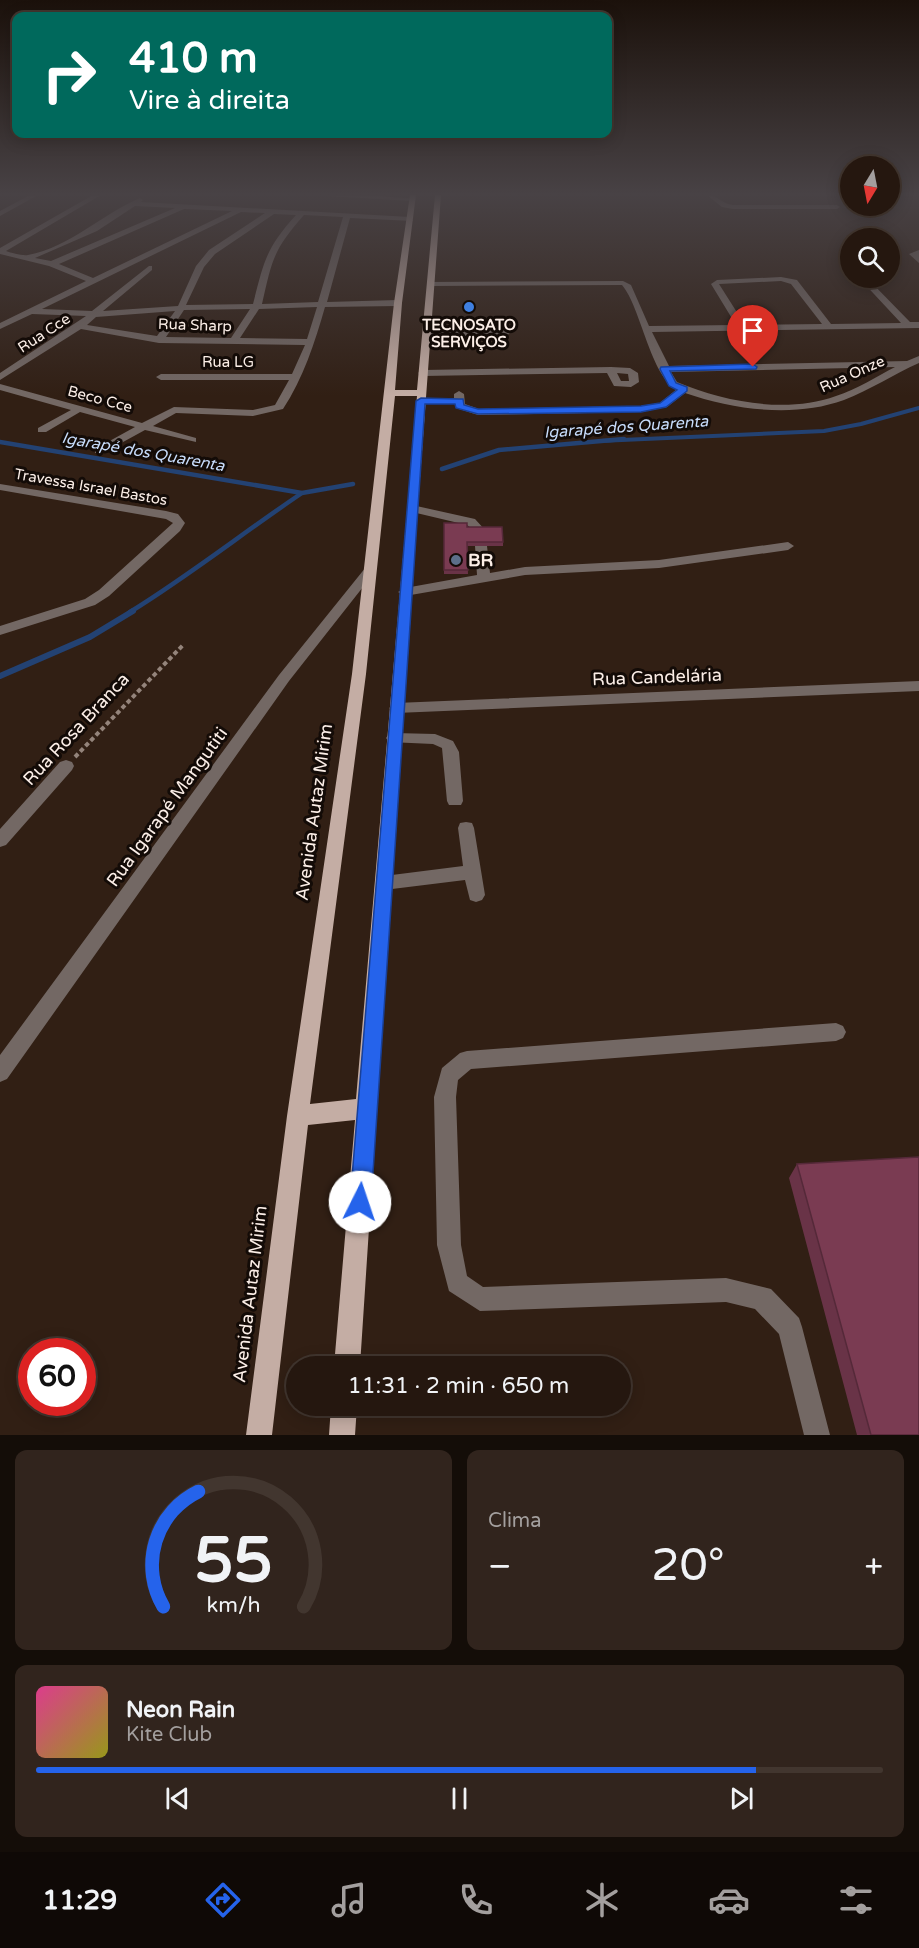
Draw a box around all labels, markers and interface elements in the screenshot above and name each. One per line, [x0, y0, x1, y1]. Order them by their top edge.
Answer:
text: 410 m [129, 33, 258, 84]
icon: right [30, 36, 108, 114]
text: Vire à direita [129, 84, 290, 117]
north arrow [840, 156, 900, 216]
map controls [840, 156, 900, 288]
button: search [840, 228, 900, 288]
marker: TECNOSATO SERVIÇOS [462, 300, 476, 314]
pin [727, 305, 778, 367]
street label: Rua Cce [14, 309, 74, 357]
icon: arrive [736, 314, 769, 347]
street label: Rua Sharp [158, 315, 232, 335]
place label: TECNOSATO SERVIÇOS [421, 316, 516, 352]
street label: Rua Onze [817, 352, 887, 396]
street label: Rua LG [202, 353, 254, 371]
street label: Beco Cce [66, 382, 134, 416]
water label: Igarapé dos Quarenta [543, 411, 710, 443]
water label: Igarapé dos Quarenta [60, 428, 227, 476]
street label: Travessa Israel Bastos [13, 465, 169, 509]
place label: BR [468, 549, 493, 571]
marker: BR [449, 553, 463, 567]
street label: Rua Candelária [592, 664, 722, 690]
street label: Rua Rosa Branca [18, 668, 134, 790]
street label: Avenida Autaz Mirim [291, 722, 337, 902]
street label: Rua Igarapé Mangutiti [102, 723, 232, 891]
position arrow [328, 1170, 392, 1234]
street label: Avenida Autaz Mirim [228, 1204, 272, 1384]
speed limit sign: 60 [18, 1338, 96, 1416]
text: 11:31 · 2 min · 650 m [348, 1373, 569, 1399]
text: Clima [488, 1509, 541, 1533]
text: 55 [194, 1524, 273, 1599]
text: 20° [651, 1539, 725, 1593]
text: − [488, 1547, 512, 1586]
text: + [864, 1547, 883, 1586]
text: km/h [207, 1592, 260, 1618]
text: Neon Rain [126, 1697, 235, 1723]
text: Kite Club [126, 1723, 212, 1747]
icon: previous [161, 1782, 194, 1815]
icon: pause [443, 1782, 476, 1815]
icon: next [725, 1782, 758, 1815]
icon: directions [202, 1879, 244, 1921]
icon: music [328, 1879, 370, 1921]
icon: phone [455, 1879, 497, 1921]
icon: climate [581, 1879, 623, 1921]
icon: car [708, 1879, 750, 1921]
icon: filters [835, 1879, 877, 1921]
text: 11:29 [42, 1884, 117, 1917]

